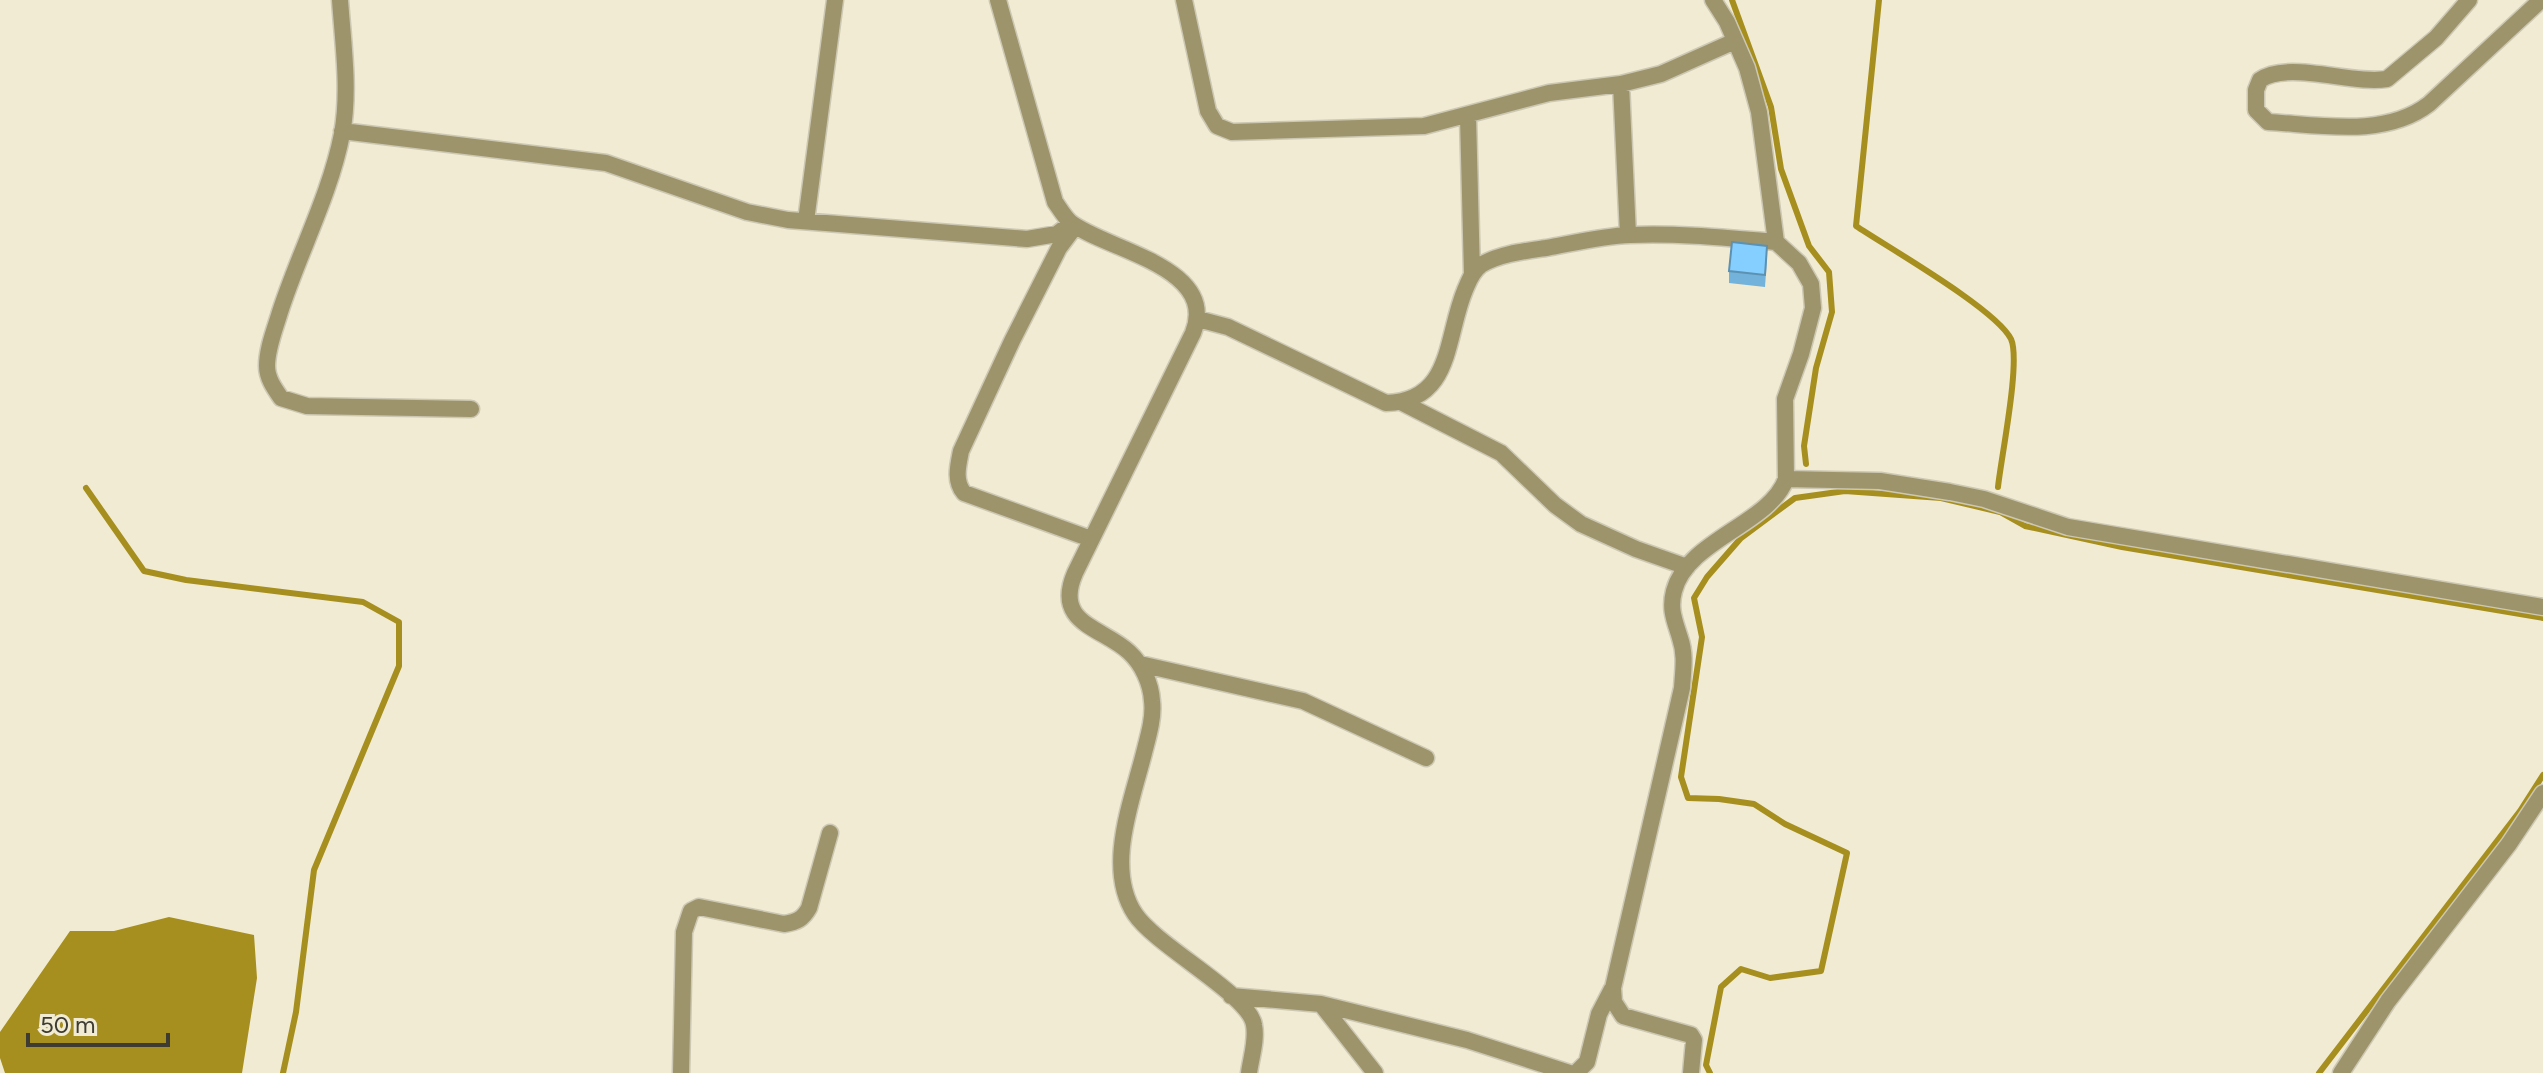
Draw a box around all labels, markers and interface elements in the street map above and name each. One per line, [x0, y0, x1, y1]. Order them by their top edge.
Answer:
scale bar [28, 997, 168, 1047]
text: 50 m [40, 1010, 96, 1039]

